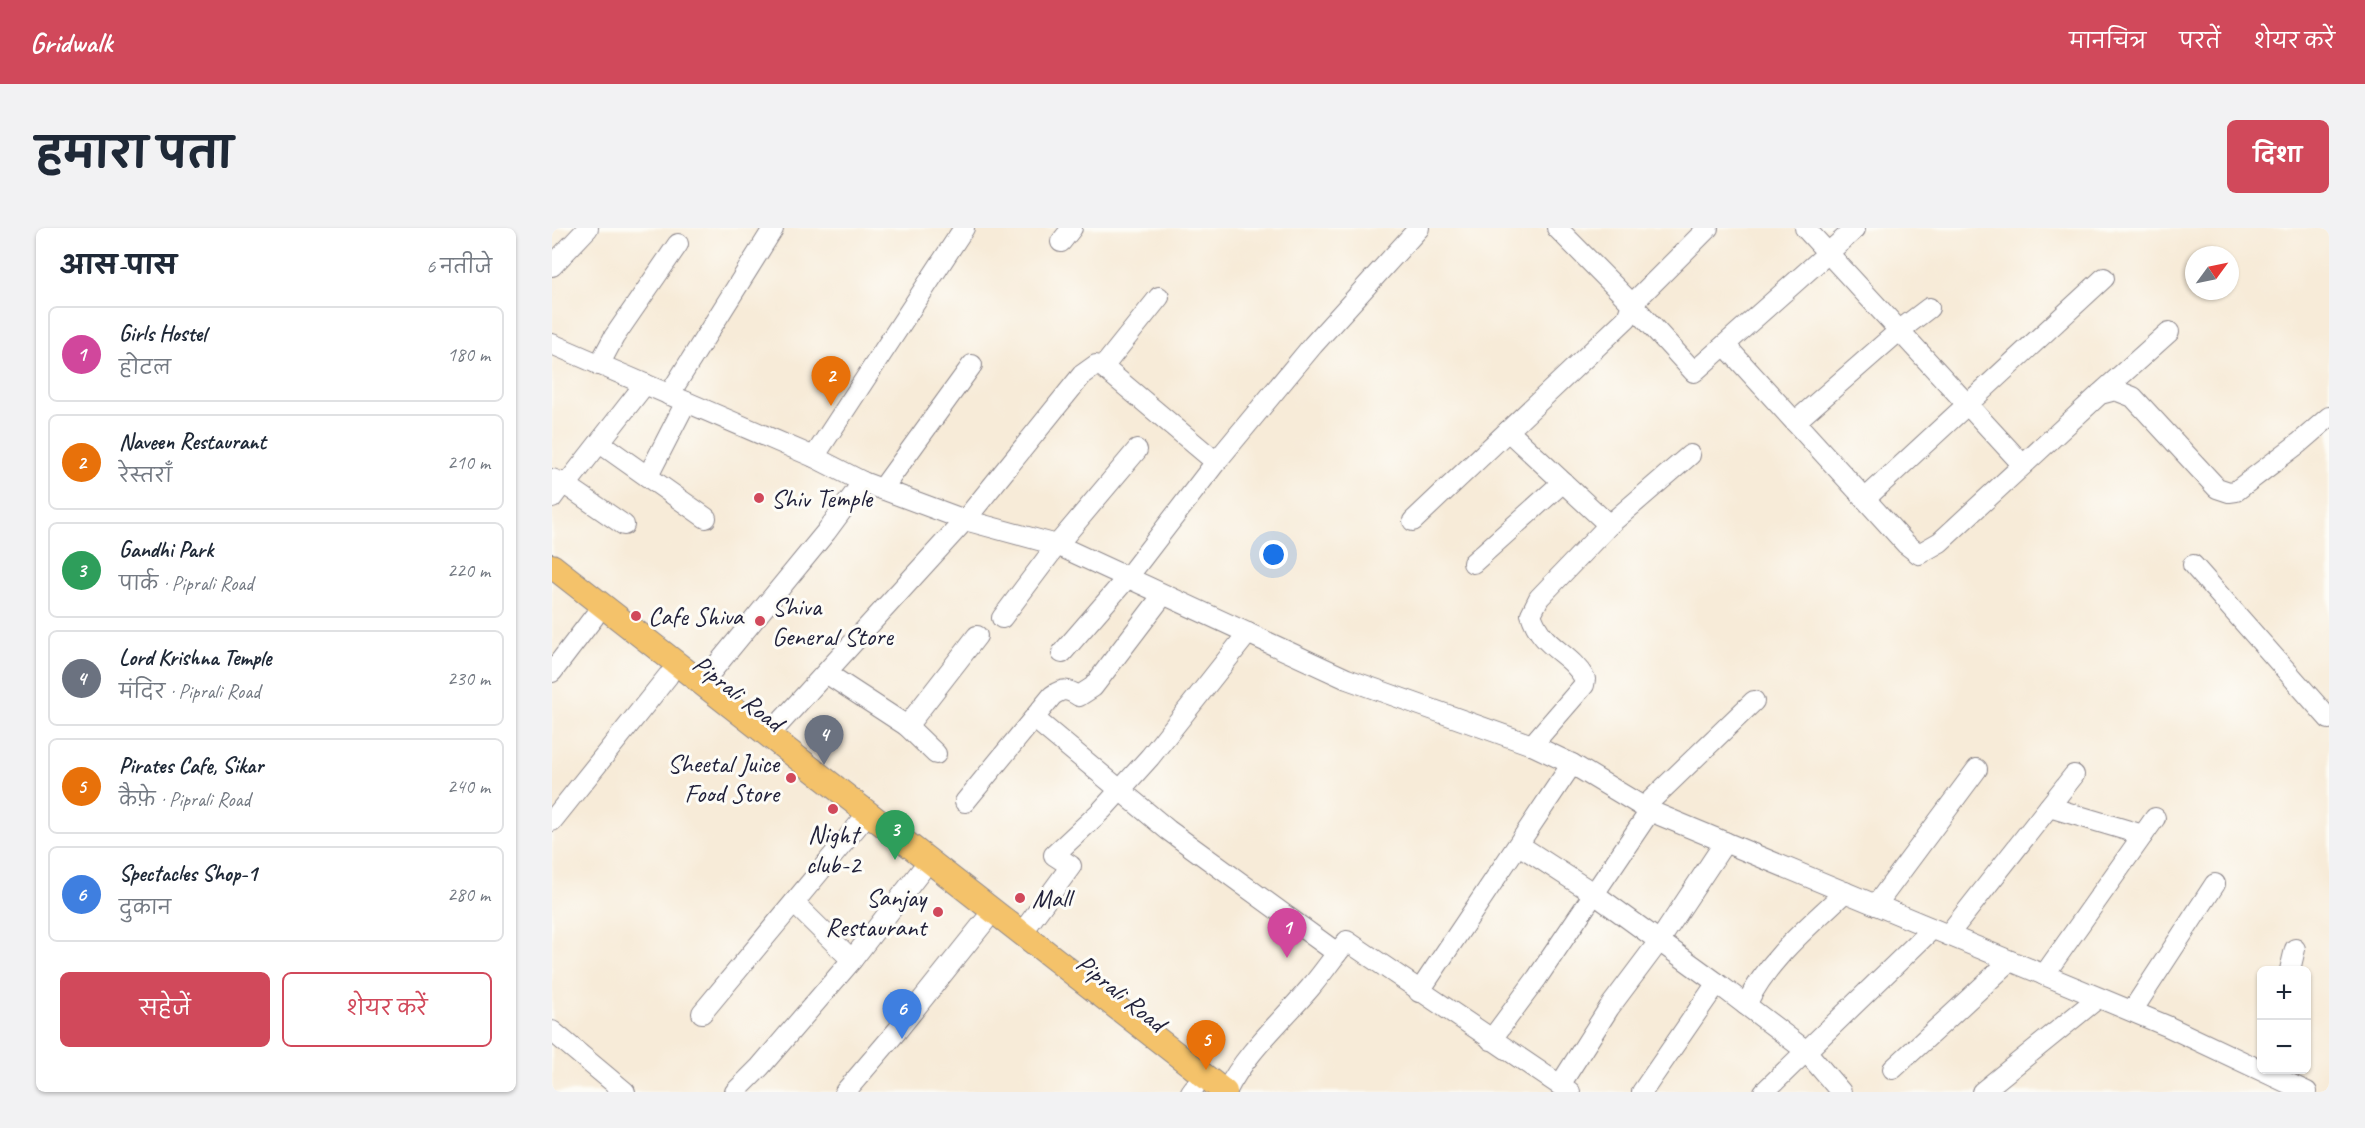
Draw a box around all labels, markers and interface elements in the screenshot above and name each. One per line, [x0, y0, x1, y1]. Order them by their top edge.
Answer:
text: Gridwalk [30, 25, 112, 60]
text: मानचित्र [2069, 28, 2146, 54]
text: परतें [2179, 28, 2221, 54]
text: शेयर करें [2254, 28, 2335, 54]
button: दिशा [2227, 120, 2329, 193]
text: हमारा पता [36, 127, 233, 180]
north arrow [2185, 246, 2239, 300]
text: आस-पास [60, 249, 177, 282]
text: 6 नतीजे [426, 254, 492, 279]
text: Girls Hostel [119, 320, 206, 348]
text: 1 [77, 342, 86, 367]
text: 180 m [447, 342, 490, 367]
text: होटल [119, 355, 171, 380]
pin: 2 [812, 356, 850, 406]
text: Naveen Restaurant [119, 428, 266, 456]
text: 2 [77, 450, 86, 475]
text: 210 m [447, 450, 490, 475]
text: रेस्तराँ [119, 463, 172, 488]
place label: Shiv Temple [771, 482, 874, 515]
marker: Shiv Temple [752, 491, 766, 505]
text: Gandhi Park [119, 536, 213, 564]
your location [1259, 540, 1288, 569]
text: 3 [77, 558, 86, 583]
text: 220 m [447, 558, 490, 583]
text: पार्क · Piprali Road [119, 571, 253, 596]
place label: Shiva General Store [772, 590, 894, 653]
place label: Cafe Shiva [648, 600, 745, 633]
marker: Cafe Shiva [629, 609, 643, 623]
marker: Shiva General Store [753, 614, 767, 628]
text: Lord Krishna Temple [119, 644, 271, 672]
street label: Piprali Road [686, 647, 793, 741]
text: 4 [77, 666, 86, 691]
text: 230 m [447, 666, 490, 691]
text: मंदिर · Piprali Road [119, 679, 260, 704]
pin: 4 [804, 716, 844, 765]
place label: Sheetal Juice Food Store [667, 747, 782, 810]
text: Pirates Cafe, Sikar [119, 752, 263, 780]
marker: Sheetal Juice Food Store [784, 771, 798, 785]
text: 5 [77, 774, 86, 799]
text: 240 m [447, 774, 490, 799]
text: कैफ़े · Piprali Road [119, 787, 250, 812]
marker: Night club-2 [826, 802, 840, 816]
pin: 3 [876, 810, 914, 860]
place label: Night club-2 [806, 818, 863, 881]
text: Spectacles Shop-1 [119, 860, 257, 888]
place label: Sanjay Restaurant [825, 881, 928, 944]
text: 6 [77, 882, 86, 907]
text: 280 m [447, 882, 490, 907]
place label: Mall [1032, 882, 1075, 915]
marker: Mall [1013, 891, 1027, 905]
text: दुकान [119, 895, 171, 920]
marker: Sanjay Restaurant [931, 905, 945, 919]
pin: 1 [1268, 908, 1306, 958]
street label: Piprali Road [1069, 947, 1175, 1042]
map controls [2257, 966, 2311, 1074]
button: + [2257, 966, 2311, 1020]
button: सहेजें [60, 972, 270, 1047]
button: शेयर करें [282, 972, 492, 1047]
pin: 6 [882, 990, 922, 1039]
pin: 5 [1186, 1020, 1226, 1070]
button: − [2257, 1020, 2311, 1074]

